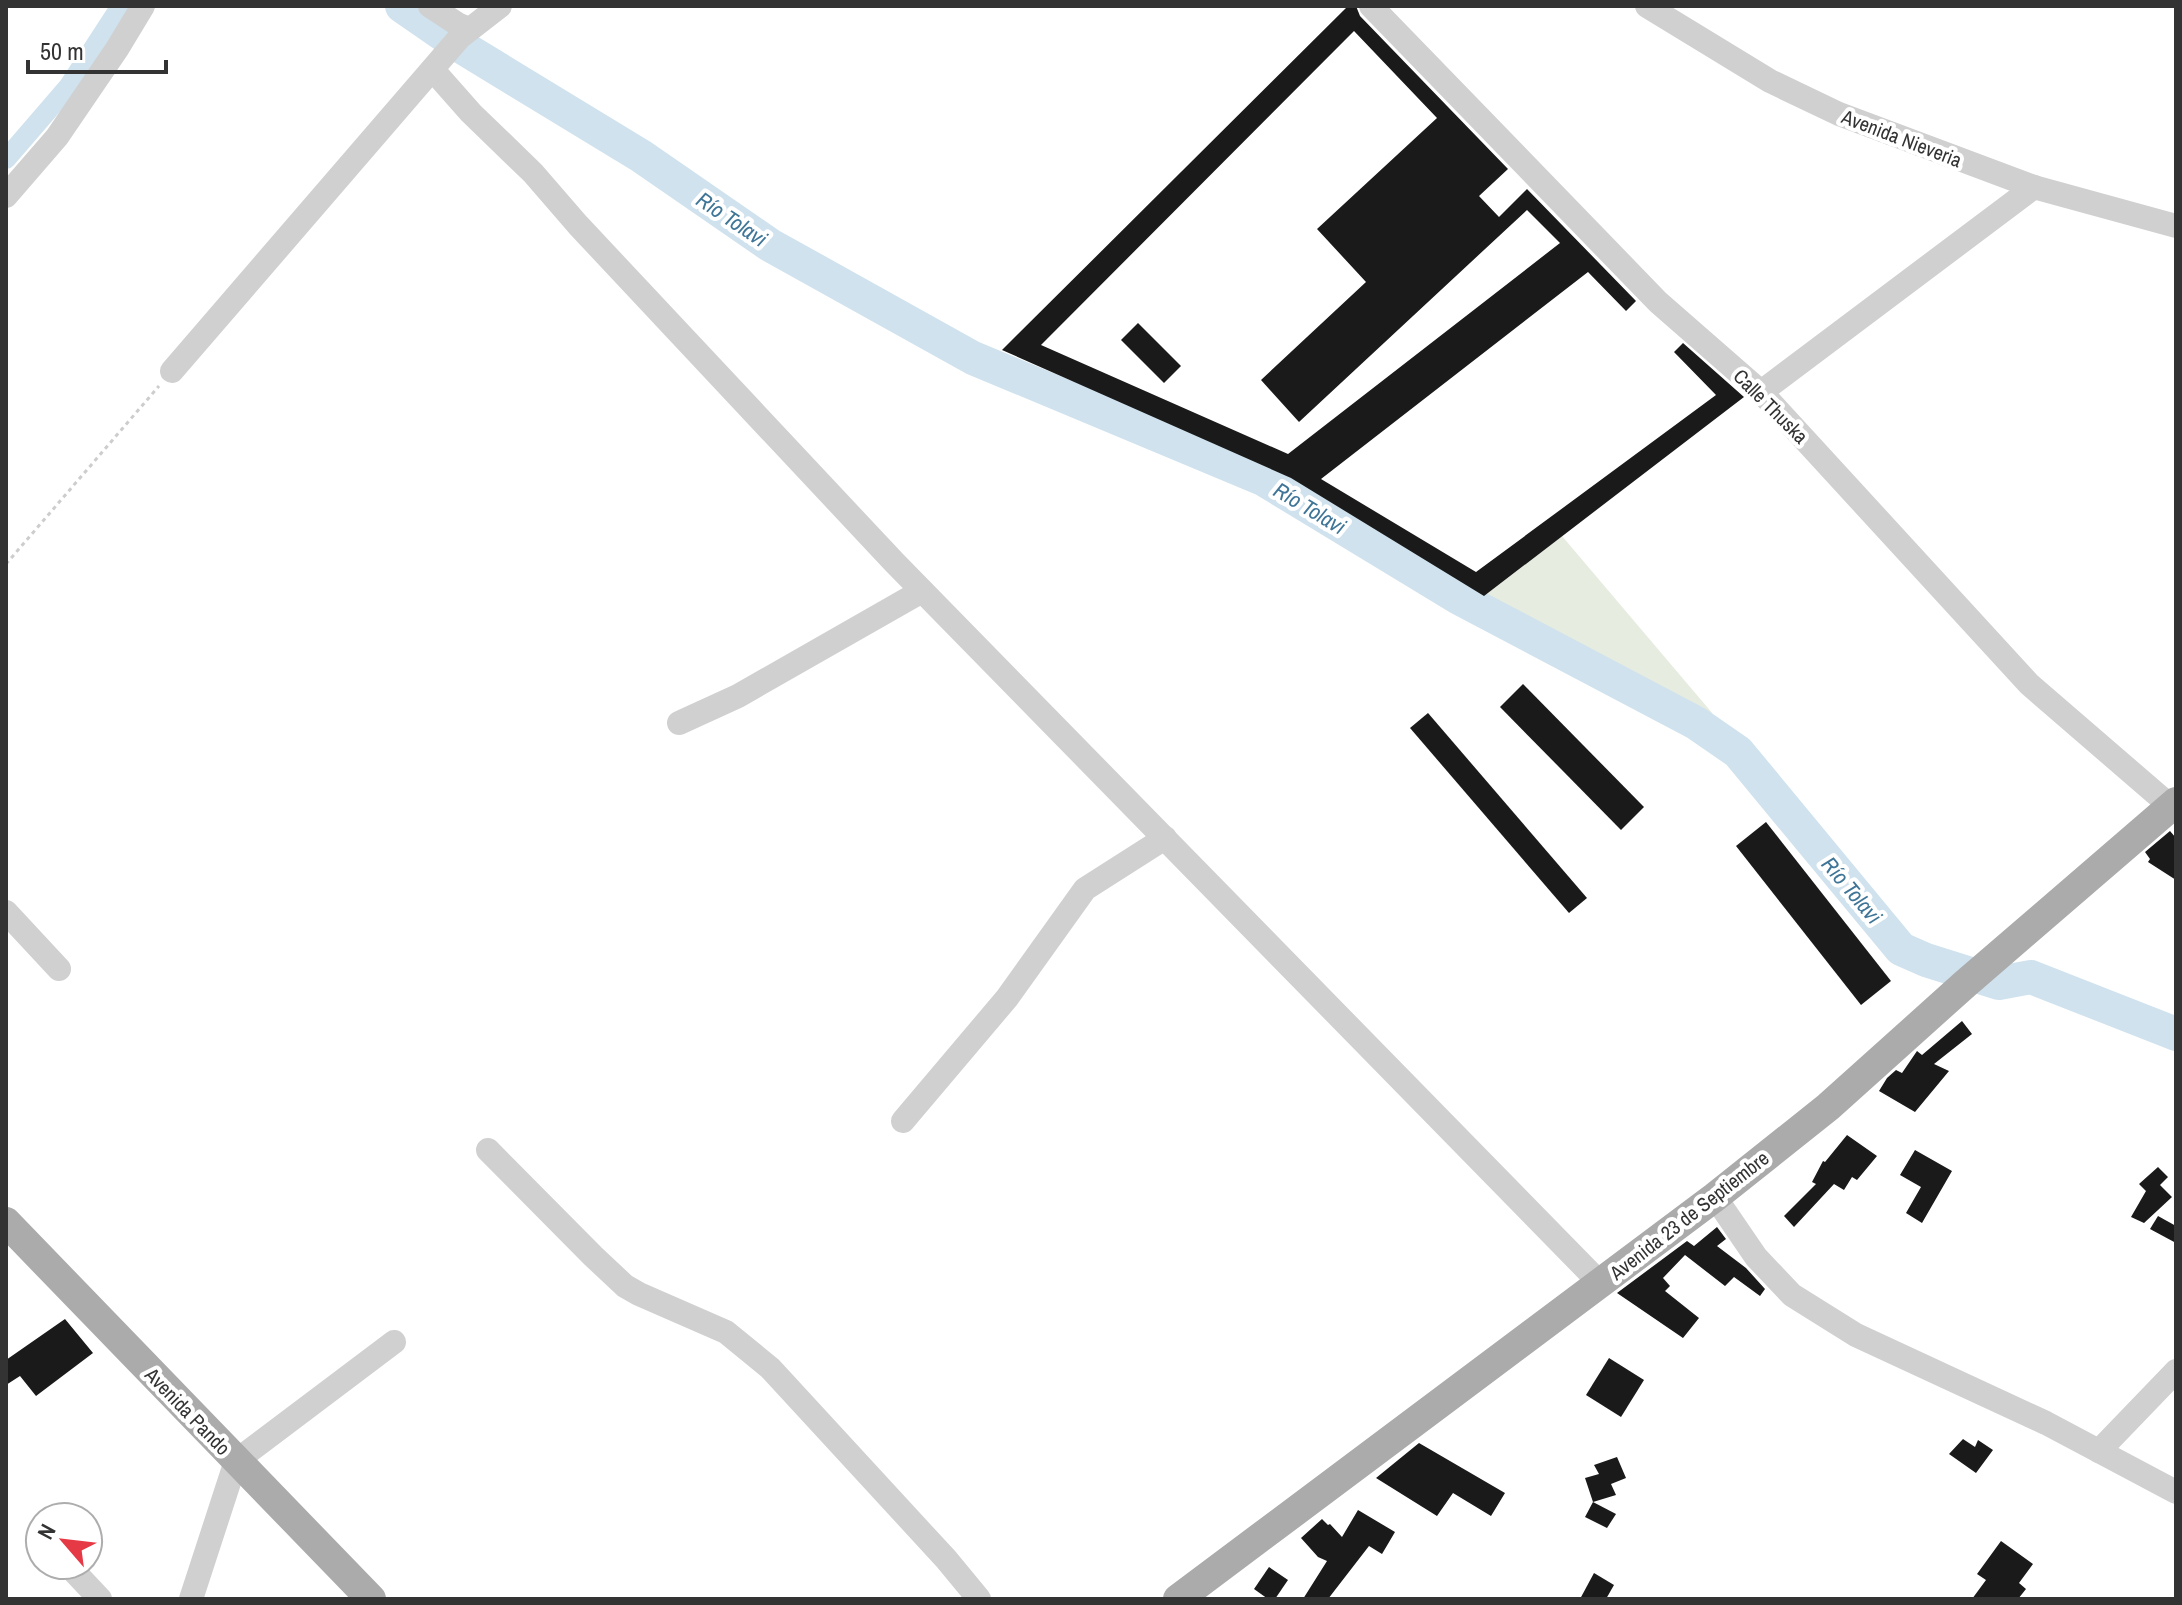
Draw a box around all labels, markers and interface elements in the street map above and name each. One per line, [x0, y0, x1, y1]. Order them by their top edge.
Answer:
scale bar [28, 24, 166, 74]
text: 50 m [40, 35, 84, 67]
street label: Avenida Nieveria [1837, 102, 1966, 173]
water label: Río Tolavi [691, 184, 773, 254]
street label: Calle Thuska [1728, 363, 1814, 449]
water label: Río Tolavi [1268, 475, 1352, 541]
water label: Río Tolavi [1815, 850, 1889, 930]
street label: Avenida 23 de Septiembre [1603, 1144, 1774, 1286]
street label: Avenida Pando [139, 1361, 237, 1461]
north arrow [24, 1501, 104, 1581]
text: N [30, 1519, 63, 1544]

